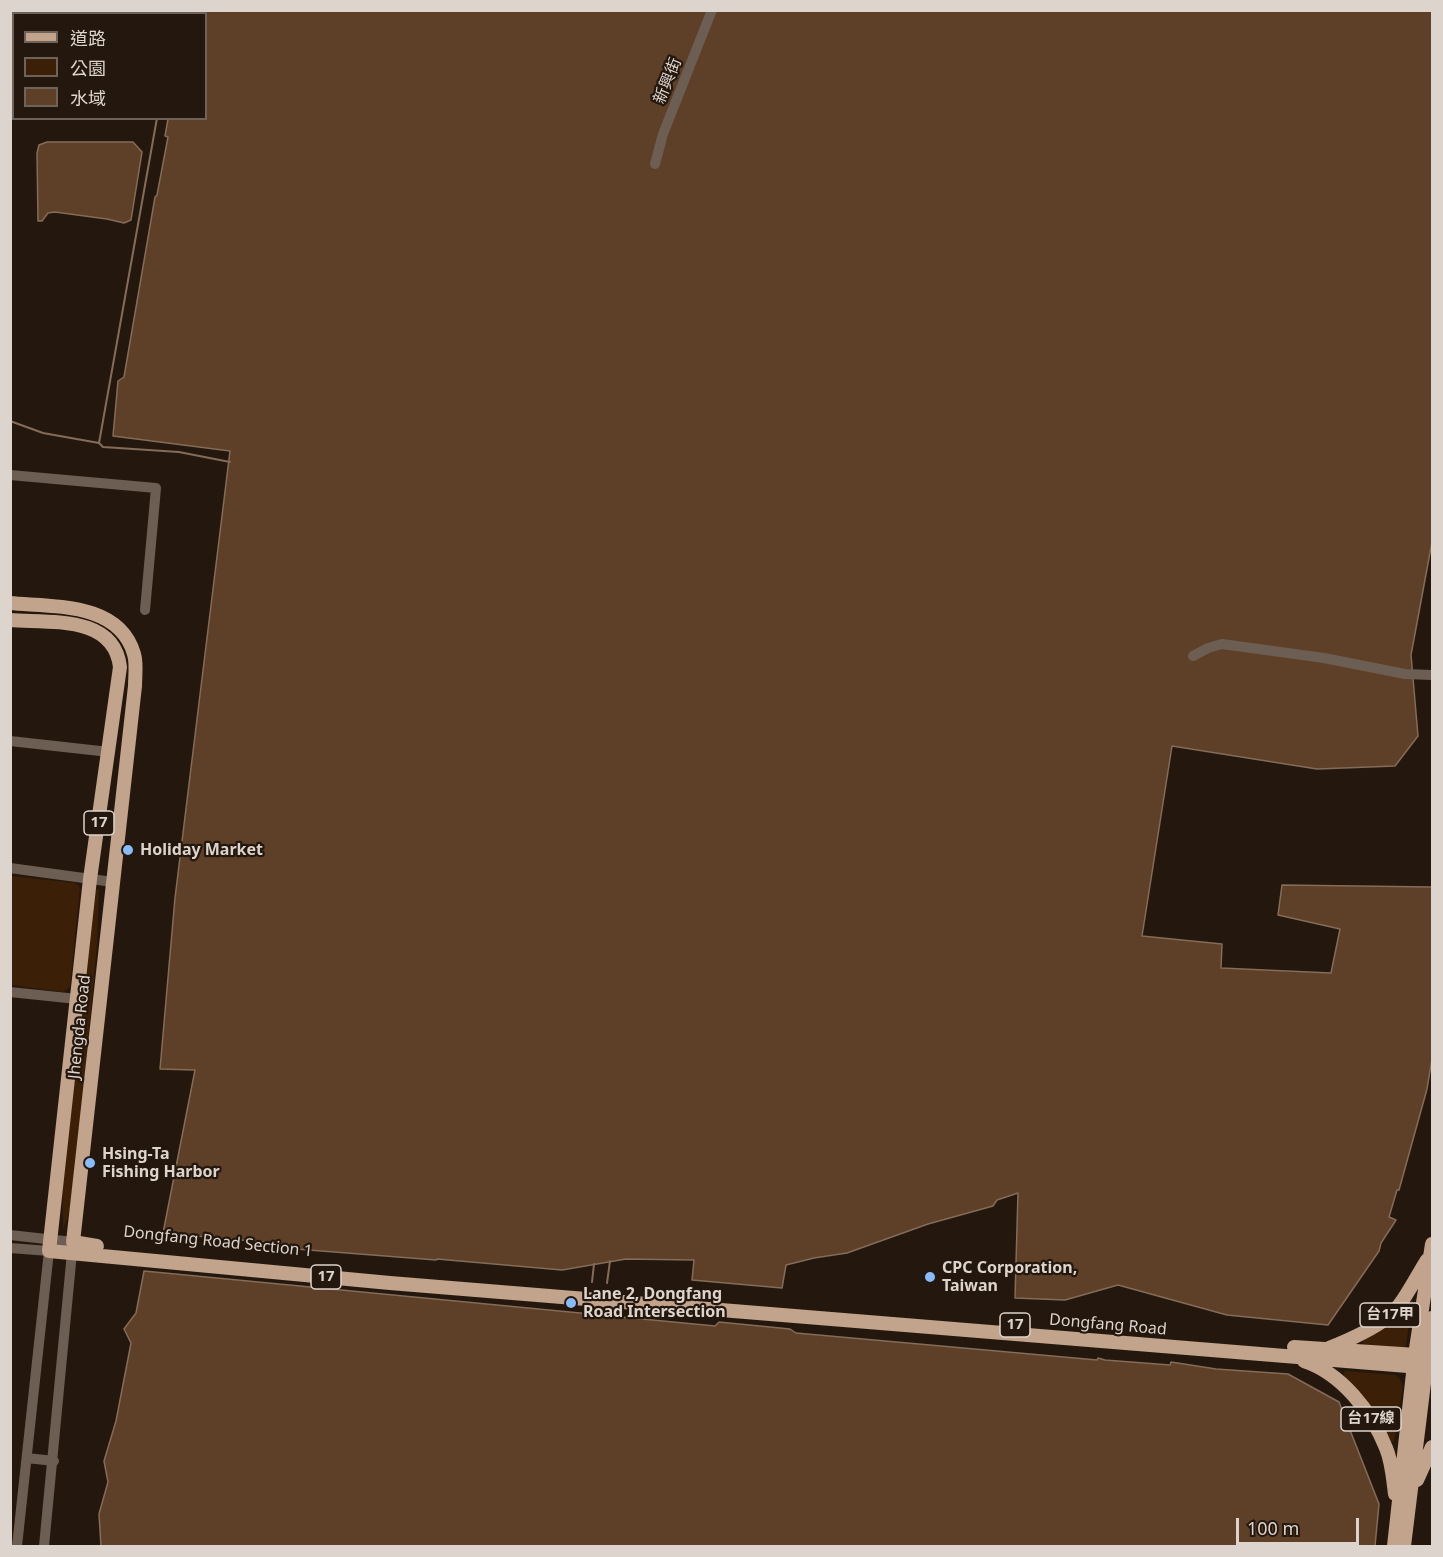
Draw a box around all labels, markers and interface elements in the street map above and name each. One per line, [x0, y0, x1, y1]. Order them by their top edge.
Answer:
legend [12, 12, 207, 120]
text: 道路 [70, 26, 106, 50]
street label: 新興街 [650, 55, 686, 107]
text: 公園 [70, 56, 106, 80]
text: 水域 [70, 86, 106, 110]
road number: 17 [84, 811, 114, 835]
place label: Holiday Market [140, 840, 263, 860]
marker: Holiday Market [121, 843, 135, 857]
street label: Jhengda Road [65, 974, 95, 1080]
place label: Hsing-Ta Fishing Harbor [102, 1144, 220, 1182]
marker: Hsing-Ta Fishing Harbor [83, 1156, 97, 1170]
street label: Dongfang Road Section 1 [122, 1223, 314, 1261]
place label: CPC Corporation, Taiwan [942, 1258, 1077, 1296]
road number: 17 [311, 1265, 341, 1289]
marker: CPC Corporation, Taiwan [923, 1270, 937, 1284]
place label: Lane 2, Dongfang Road Intersection [583, 1284, 726, 1322]
marker: Lane 2, Dongfang Road Intersection [564, 1296, 578, 1310]
road number: 台17甲 [1360, 1303, 1420, 1327]
street label: Dongfang Road [1048, 1310, 1168, 1340]
road number: 17 [1000, 1313, 1030, 1337]
road number: 台17線 [1341, 1407, 1401, 1431]
scale bar [1239, 1506, 1362, 1544]
text: 100 m [1247, 1516, 1299, 1540]

